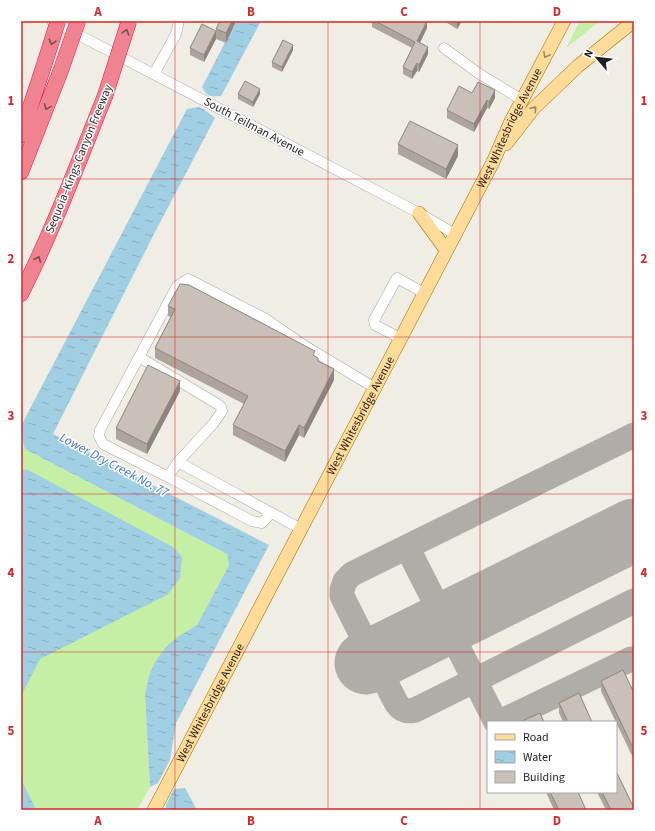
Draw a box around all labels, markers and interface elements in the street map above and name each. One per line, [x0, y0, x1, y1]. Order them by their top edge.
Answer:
text: A [93, 3, 102, 21]
text: B [247, 3, 255, 21]
text: C [400, 3, 408, 21]
text: D [553, 3, 561, 21]
one-way arrow [121, 29, 129, 36]
one-way arrow [48, 38, 57, 45]
north arrow [577, 38, 617, 78]
text: N [580, 47, 597, 60]
one-way arrow [543, 51, 550, 59]
street label: West Whitesbridge Avenue [472, 65, 546, 191]
street label: Sequoia–Kings Canyon Freeway [41, 82, 117, 236]
text: 1 [8, 92, 15, 110]
text: 1 [641, 92, 648, 110]
street label: South Teilman Avenue [201, 93, 307, 161]
one-way arrow [43, 103, 51, 110]
one-way arrow [529, 106, 536, 113]
text: 2 [8, 250, 15, 268]
text: 2 [641, 250, 648, 268]
one-way arrow [33, 256, 41, 264]
street label: West Whitesbridge Avenue [322, 353, 398, 478]
text: 3 [8, 407, 15, 425]
text: 3 [641, 407, 648, 425]
water label: Lower Dry Creek No. 77 [56, 429, 172, 502]
text: 4 [8, 564, 15, 582]
text: 4 [641, 564, 648, 582]
street label: West Whitesbridge Avenue [172, 640, 248, 765]
legend [487, 721, 617, 793]
text: 5 [8, 722, 15, 740]
text: 5 [641, 722, 648, 740]
text: Road [523, 729, 549, 746]
text: Water [523, 749, 553, 766]
text: Building [523, 769, 565, 786]
text: A [93, 812, 102, 830]
text: B [247, 812, 255, 830]
text: C [400, 812, 408, 830]
text: D [553, 812, 561, 830]

